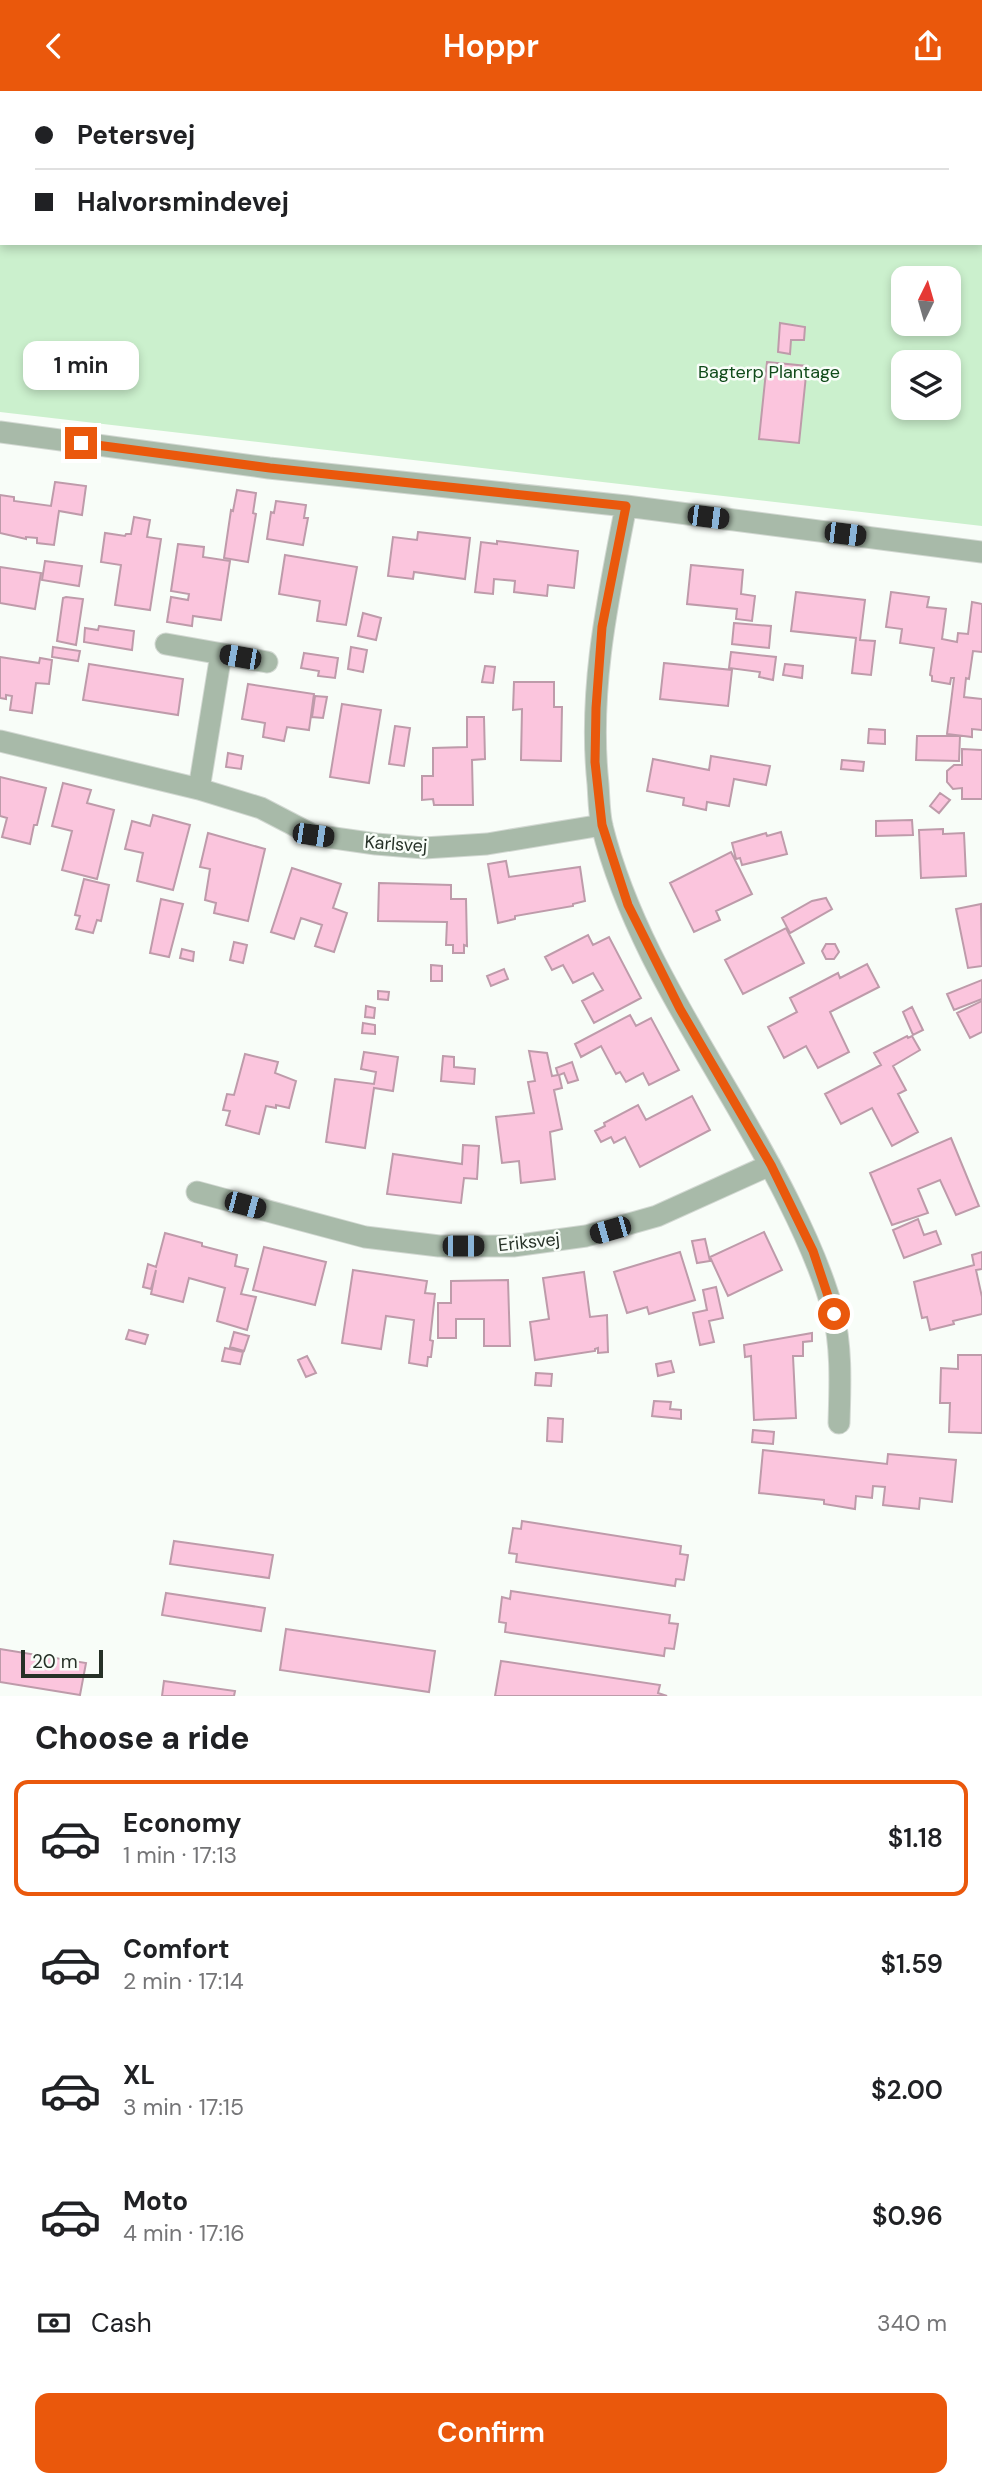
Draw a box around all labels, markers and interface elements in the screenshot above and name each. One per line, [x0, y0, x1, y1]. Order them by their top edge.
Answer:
text: Hoppr [443, 25, 539, 67]
icon: back [35, 27, 73, 65]
icon: share [909, 27, 947, 65]
text: Petersvej [77, 118, 195, 152]
text: Halvorsmindevej [77, 185, 289, 219]
north arrow [891, 266, 961, 336]
map controls [891, 266, 961, 420]
callout: 1 min [23, 341, 139, 391]
text: 1 min [54, 350, 108, 380]
button: layers [891, 350, 961, 420]
park label: Bagterp Plantage [698, 360, 840, 384]
route end [65, 427, 97, 459]
car [686, 504, 731, 530]
car [823, 521, 868, 547]
car [218, 643, 263, 671]
car [291, 822, 336, 848]
street label: Karlsvej [364, 830, 428, 858]
car [222, 1189, 269, 1221]
car [587, 1214, 634, 1246]
street label: Eriksvej [497, 1227, 561, 1257]
car [443, 1236, 485, 1257]
route start [818, 1298, 850, 1330]
scale bar [21, 1647, 103, 1679]
text: 20 m [32, 1649, 78, 1674]
text: Choose a ride [35, 1717, 250, 1759]
text: Economy [123, 1806, 241, 1840]
icon: car [39, 1807, 102, 1870]
text: $1.18 [888, 1821, 943, 1855]
text: 1 min · 17:13 [123, 1840, 237, 1870]
text: Comfort [123, 1932, 229, 1966]
icon: car [39, 1933, 102, 1996]
text: $1.59 [880, 1947, 943, 1981]
text: 2 min · 17:14 [123, 1966, 244, 1996]
text: XL [123, 2058, 155, 2092]
icon: car [39, 2059, 102, 2122]
text: $2.00 [871, 2073, 943, 2107]
text: 3 min · 17:15 [123, 2092, 244, 2122]
text: Moto [123, 2184, 188, 2218]
icon: car [39, 2185, 102, 2248]
text: $0.96 [872, 2199, 943, 2233]
text: 4 min · 17:16 [123, 2218, 245, 2248]
icon: cash [35, 2304, 73, 2342]
text: Cash [91, 2306, 152, 2340]
text: 340 m [877, 2308, 947, 2338]
button: Confirm [35, 2393, 947, 2473]

